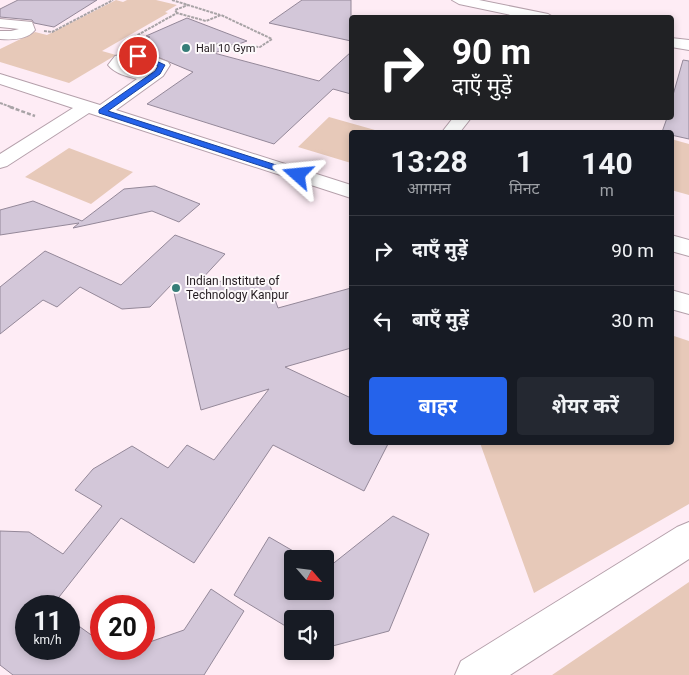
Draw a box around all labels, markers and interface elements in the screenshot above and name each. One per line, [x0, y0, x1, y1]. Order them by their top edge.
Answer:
text: 90 m [452, 32, 531, 73]
pin [117, 35, 159, 77]
icon: right [369, 35, 434, 100]
icon: arrive [124, 42, 152, 70]
marker: Hall 10 Gym [180, 42, 192, 54]
place label: Hall 10 Gym [196, 42, 255, 55]
text: दाएँ मुड़ें [452, 74, 512, 99]
text: 13:28 [390, 144, 468, 179]
text: 1 [516, 144, 533, 179]
text: 140 [581, 146, 633, 181]
position arrow [271, 148, 323, 200]
text: आगमन [407, 179, 451, 198]
text: मिनट [509, 179, 540, 198]
text: m [600, 181, 614, 200]
icon: right [369, 237, 397, 265]
text: दाएँ मुड़ें [412, 238, 468, 261]
text: 90 m [611, 239, 654, 262]
place label: Indian Institute of Technology Kanpur [186, 274, 289, 302]
marker: Indian Institute of Technology Kanpur [170, 282, 182, 294]
icon: left [369, 307, 397, 335]
text: बाएँ मुड़ें [412, 308, 469, 331]
text: 30 m [611, 309, 654, 332]
button: बाहर [369, 377, 507, 435]
button: शेयर करें [517, 377, 654, 435]
north arrow [284, 550, 334, 600]
map controls [284, 550, 334, 660]
speed limit sign: 20 [90, 595, 155, 660]
text: 11 [33, 607, 62, 636]
button: sound [284, 610, 334, 660]
text: km/h [33, 633, 62, 647]

